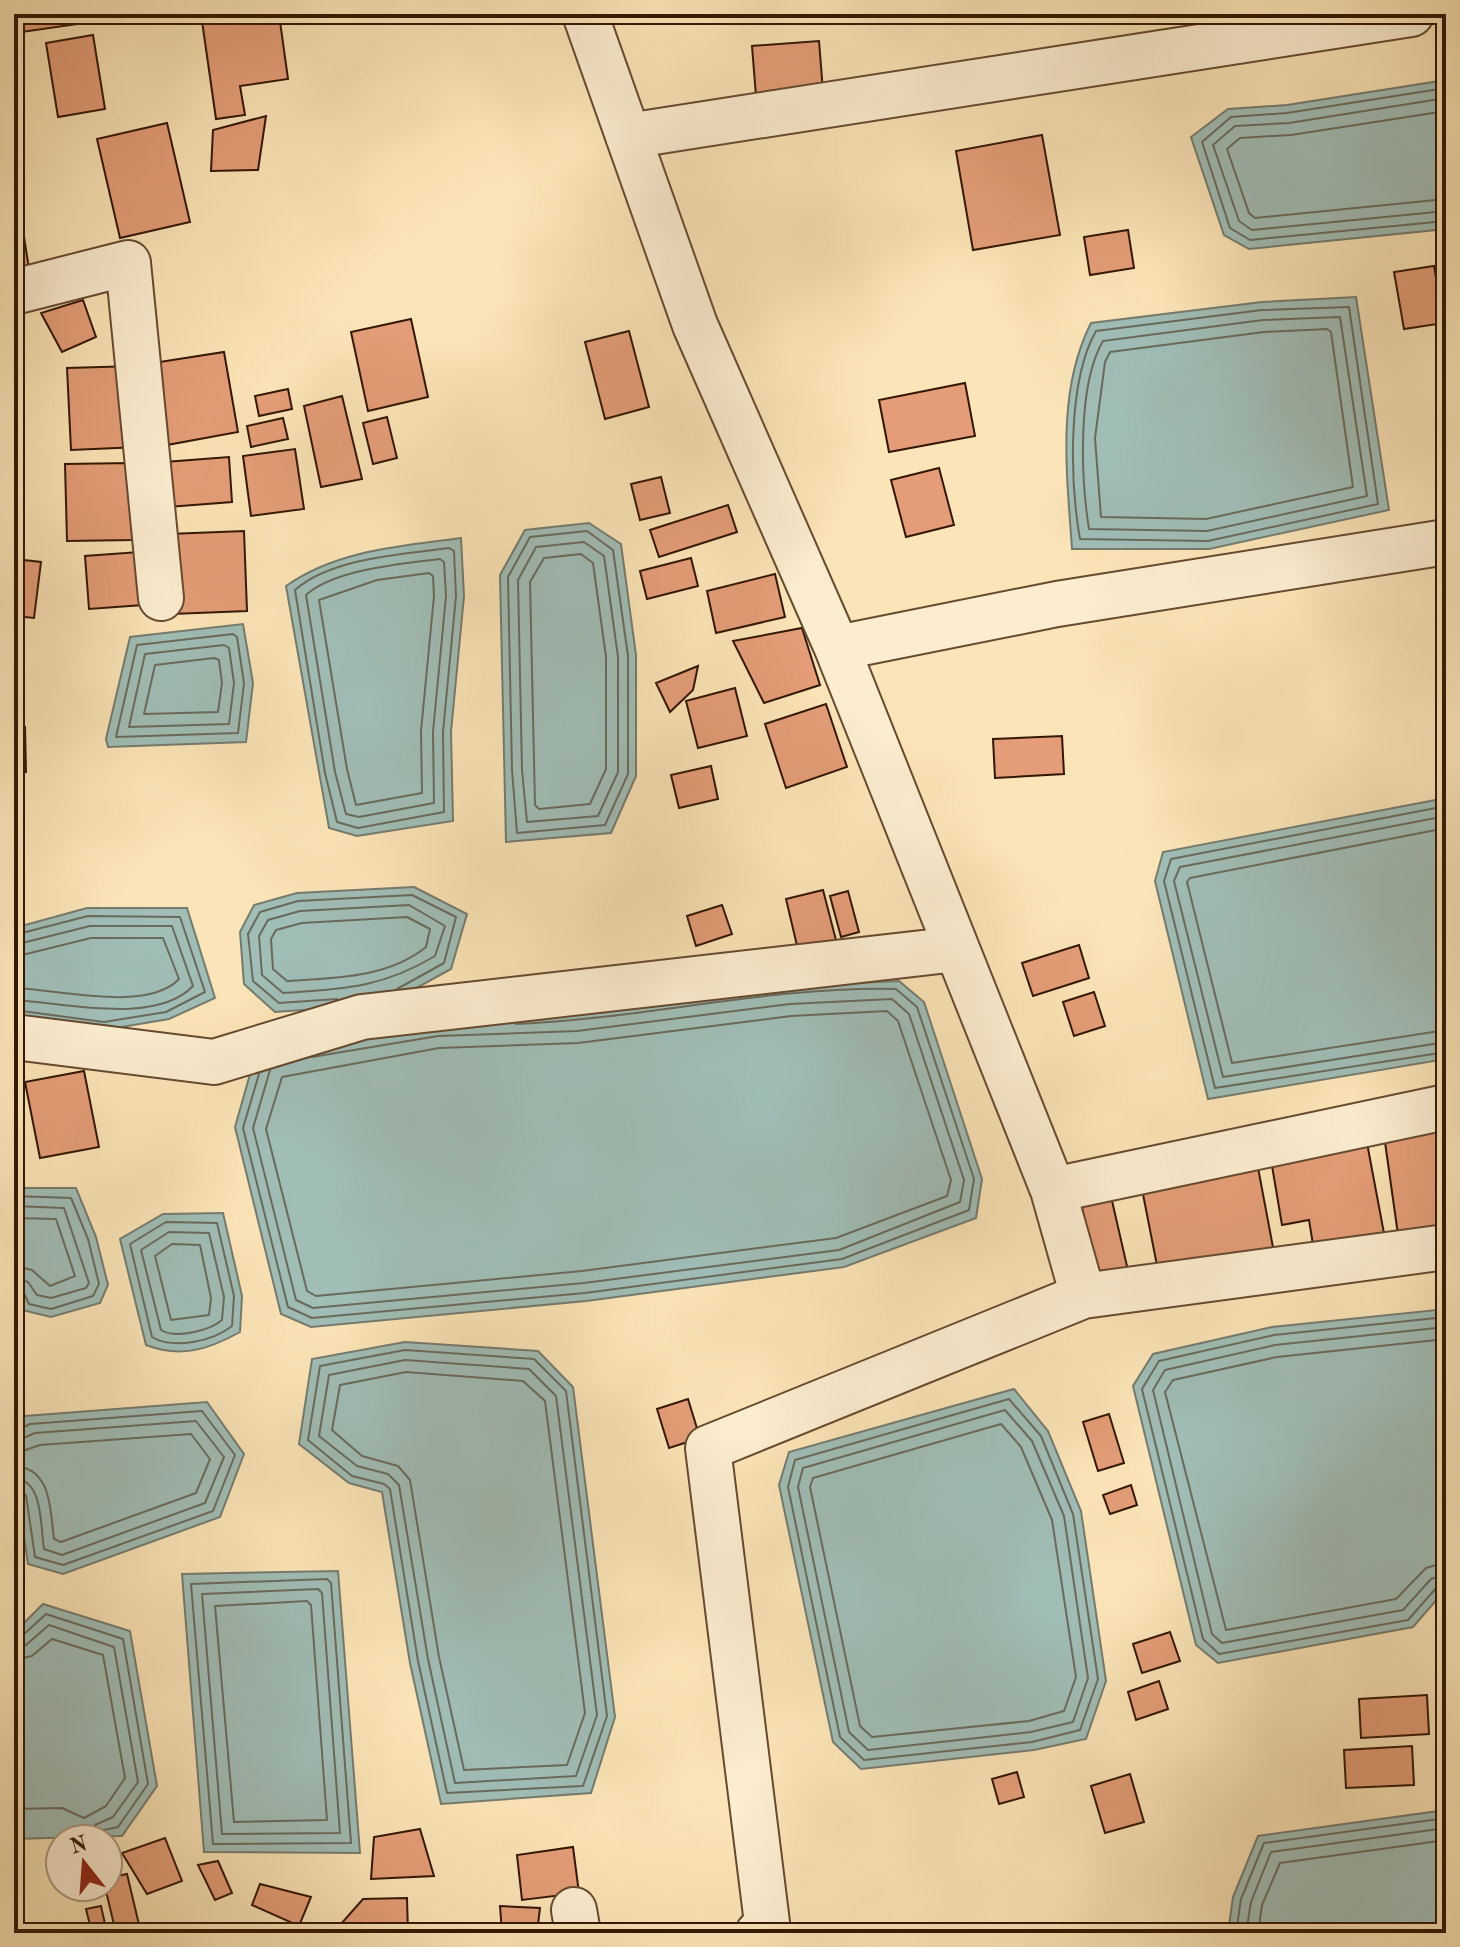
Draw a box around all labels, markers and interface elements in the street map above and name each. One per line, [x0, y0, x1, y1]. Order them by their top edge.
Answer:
north arrow [44, 1823, 124, 1903]
text: N [67, 1833, 90, 1859]

